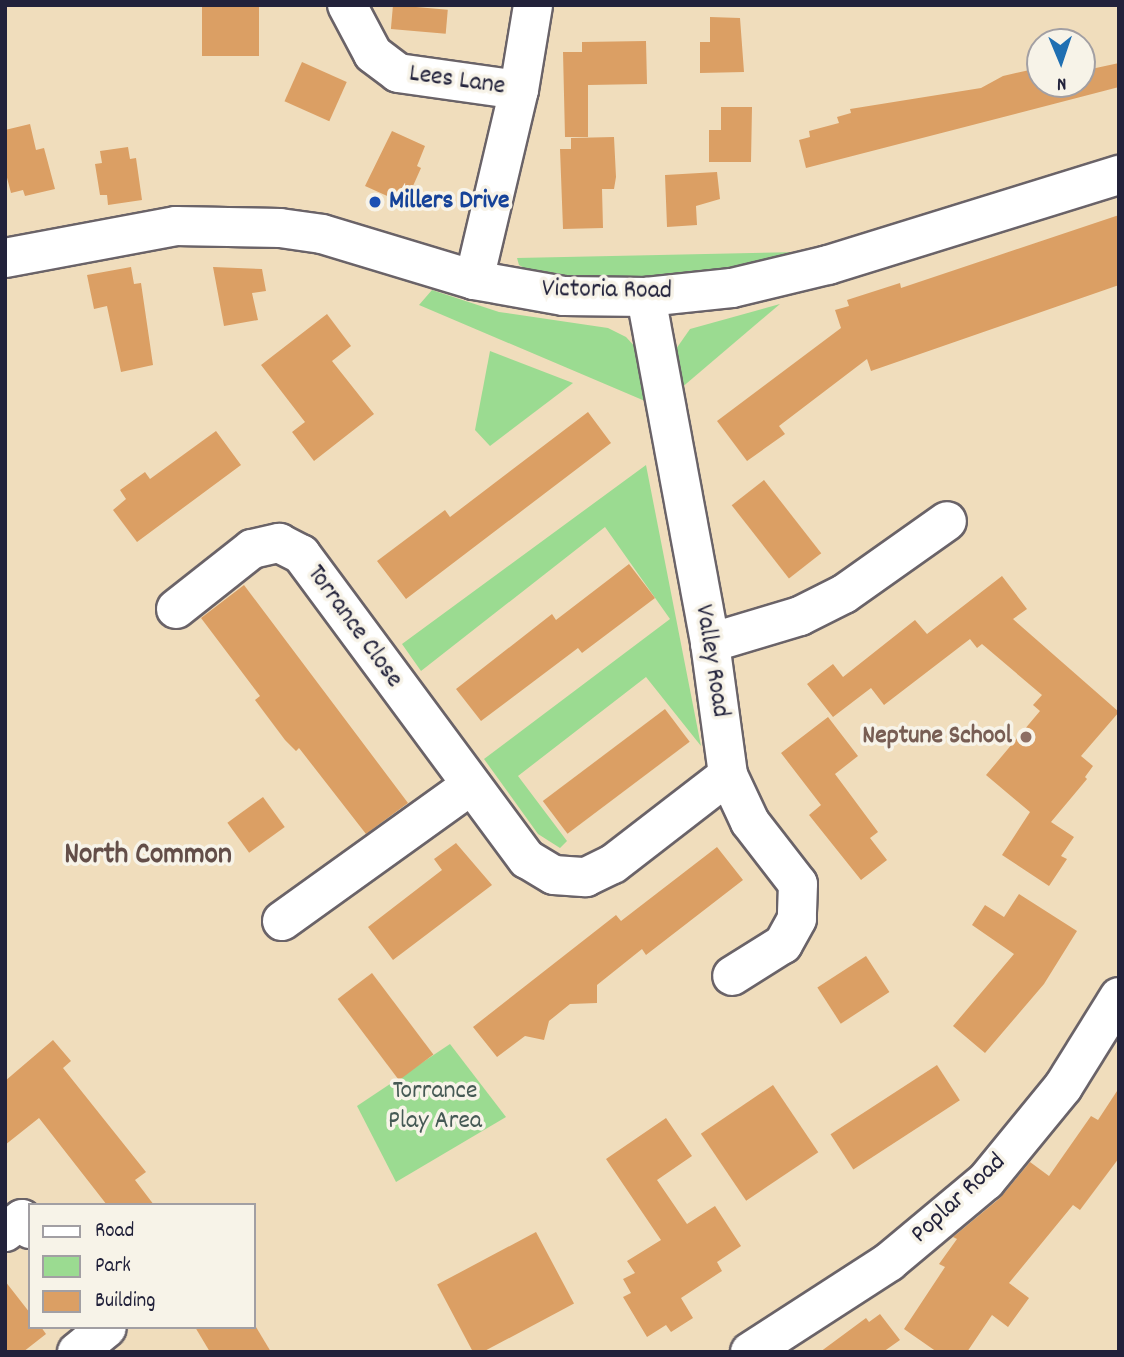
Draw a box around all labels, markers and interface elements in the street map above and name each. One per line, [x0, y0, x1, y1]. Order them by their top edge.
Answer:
north arrow [1026, 28, 1096, 98]
street label: Lees Lane [407, 59, 507, 103]
text: N [1057, 69, 1067, 96]
place label: Millers Drive [389, 186, 509, 218]
marker: Millers Drive [367, 194, 383, 210]
street label: Victoria Road [542, 274, 672, 308]
street label: Torrance Close [299, 560, 409, 694]
street label: Valley Road [687, 602, 735, 720]
place label: Neptune School [862, 721, 1012, 753]
marker: Neptune School [1018, 729, 1034, 745]
district label: North Common [64, 839, 232, 875]
park label: Torrance Play Area [388, 1076, 482, 1138]
street label: Poplar Road [905, 1147, 1013, 1251]
legend [28, 1203, 256, 1329]
text: Road [95, 1217, 134, 1247]
text: Park [95, 1252, 131, 1282]
text: Building [95, 1287, 155, 1317]

